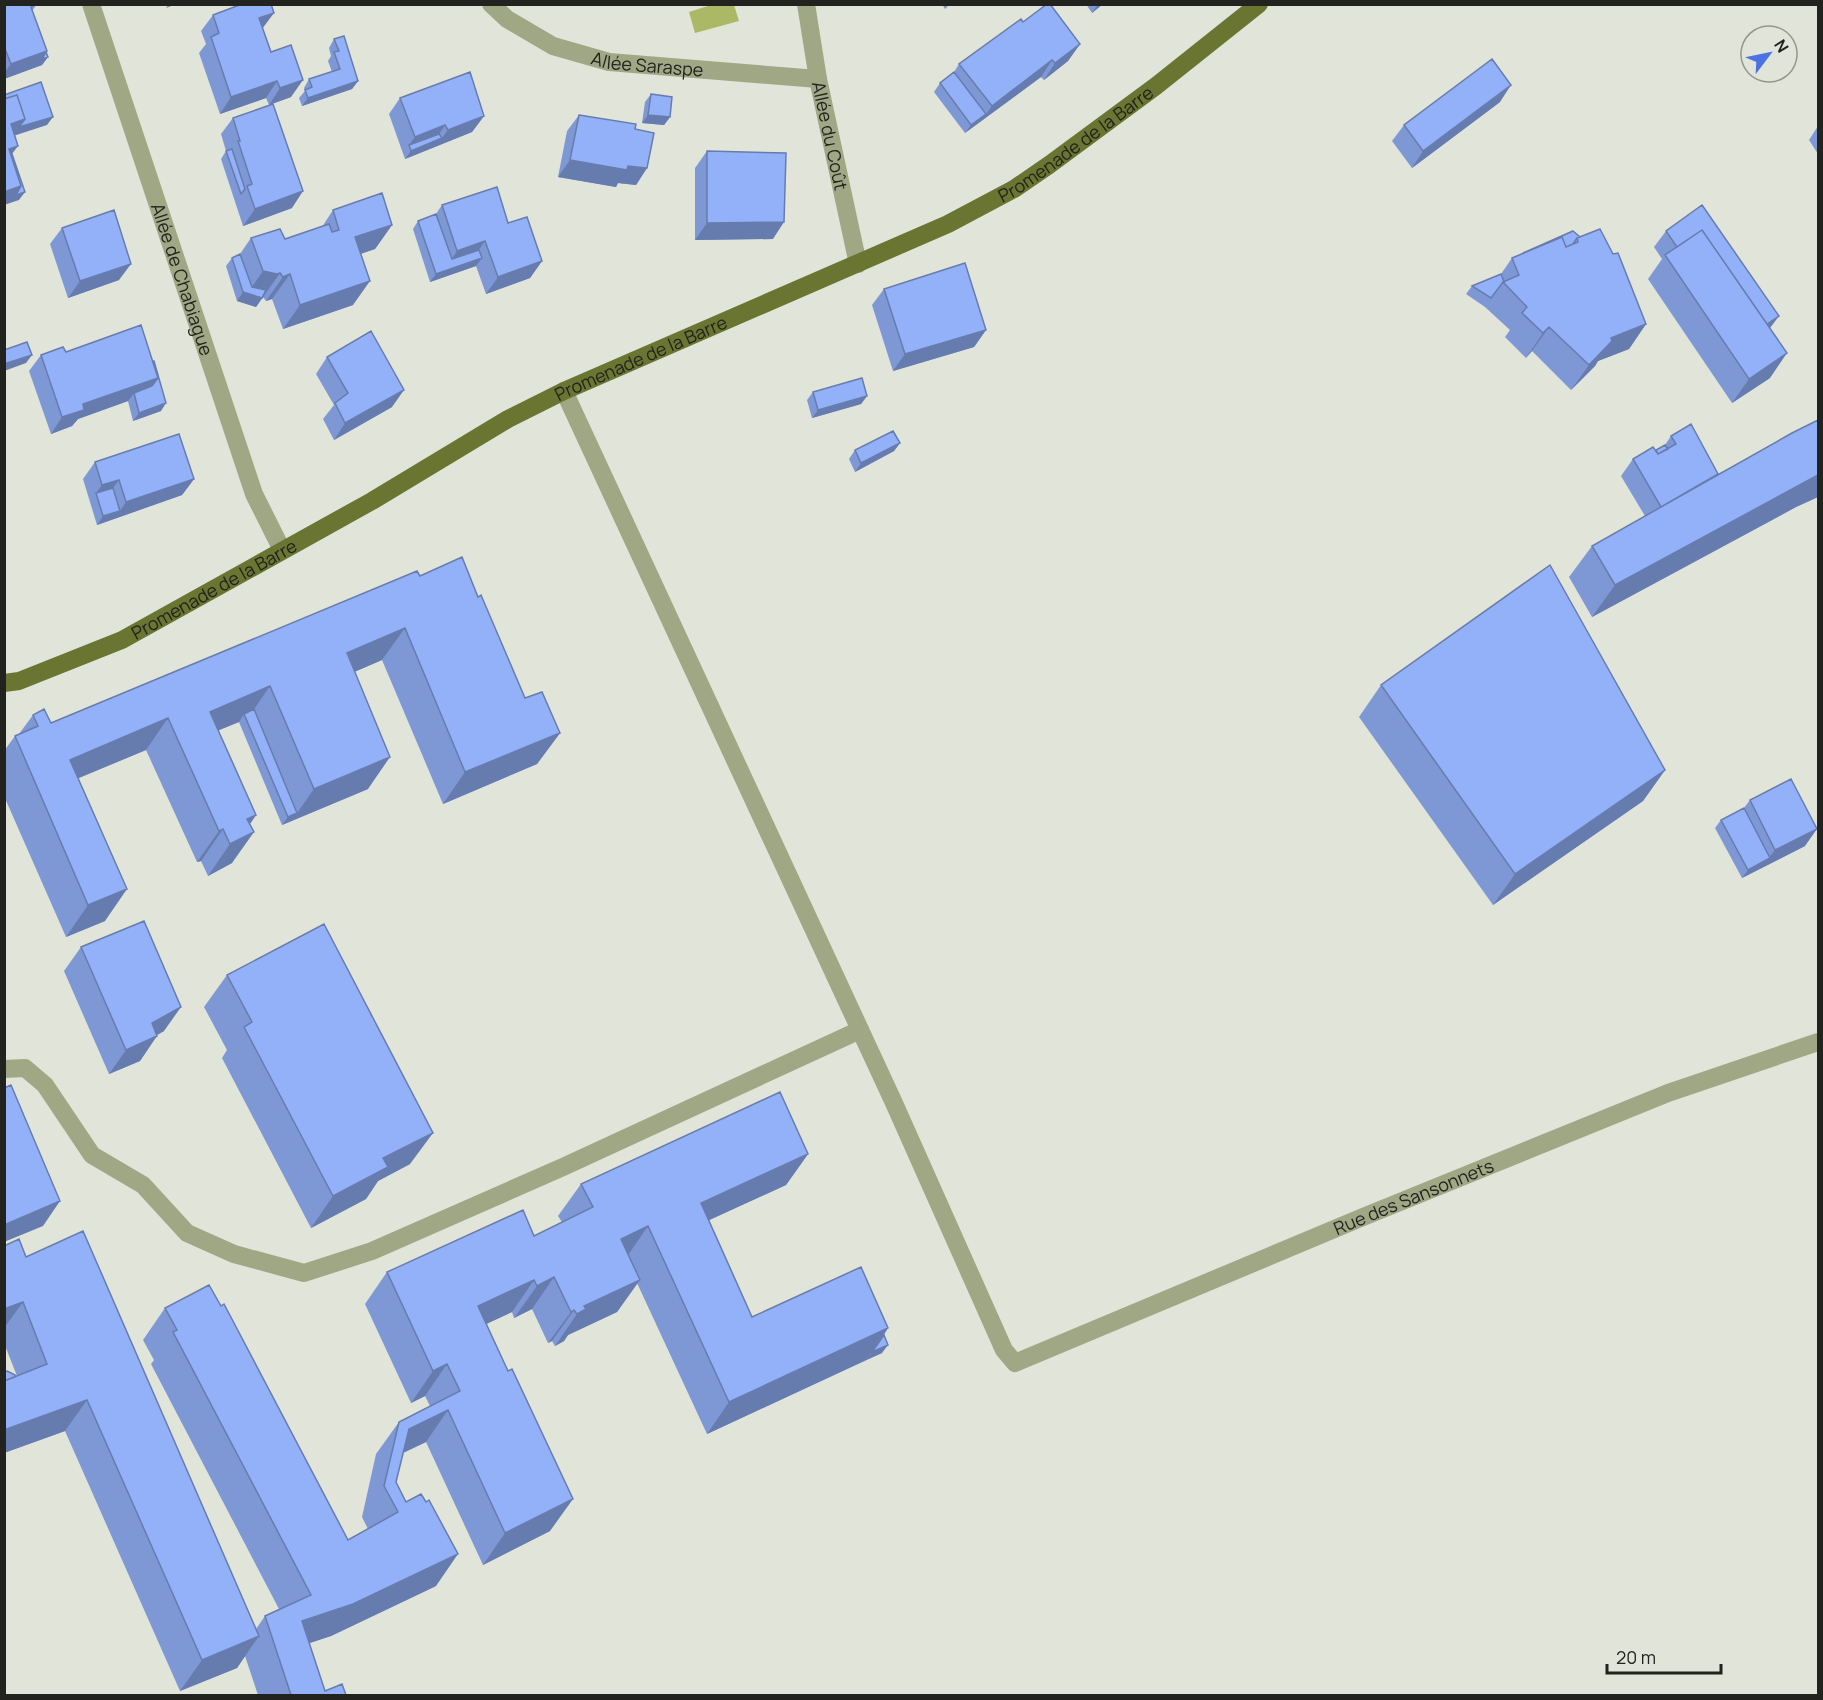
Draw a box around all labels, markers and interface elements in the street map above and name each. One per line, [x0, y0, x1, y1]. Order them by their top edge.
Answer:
north arrow [1739, 24, 1799, 84]
text: N [1769, 35, 1794, 57]
street label: Allée Saraspe [589, 46, 704, 82]
street label: Allée du Coût [807, 79, 854, 192]
street label: Promenade de la Barre [994, 80, 1158, 207]
street label: Allée de Chabiague [146, 200, 219, 359]
street label: Promenade de la Barre [550, 310, 731, 406]
street label: Promenade de la Barre [127, 533, 301, 645]
street label: Rue des Sansonnets [1330, 1153, 1497, 1240]
scale bar [1607, 1637, 1721, 1675]
text: 20 m [1616, 1645, 1656, 1669]

